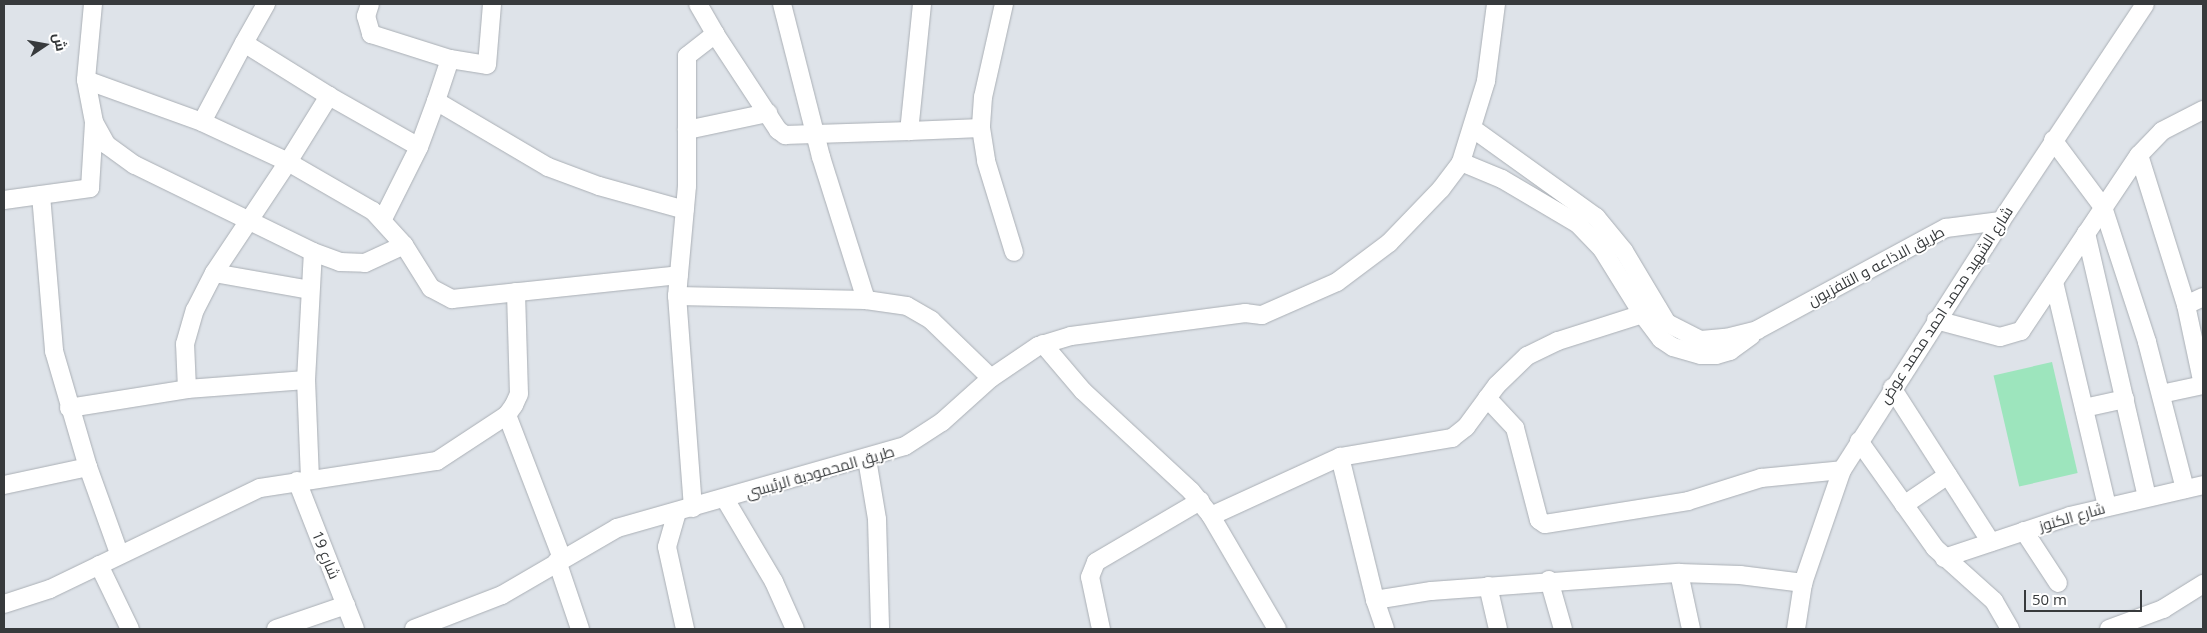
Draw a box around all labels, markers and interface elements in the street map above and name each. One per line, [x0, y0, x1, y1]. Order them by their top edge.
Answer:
north arrow [20, 20, 70, 70]
text: ش [49, 31, 71, 53]
street label: شارع الشهيد محمد احمد محمد عوض [1875, 203, 2017, 407]
street label: طريق الاذاعه و التلفزيون [1805, 222, 1947, 310]
street label: طريق المحمودية الرئيسى [744, 442, 896, 502]
street label: شارع الكنوز [2037, 499, 2107, 535]
street label: شارع 19 [308, 528, 344, 582]
scale bar [2027, 580, 2144, 612]
text: 50 m [2032, 589, 2067, 609]

